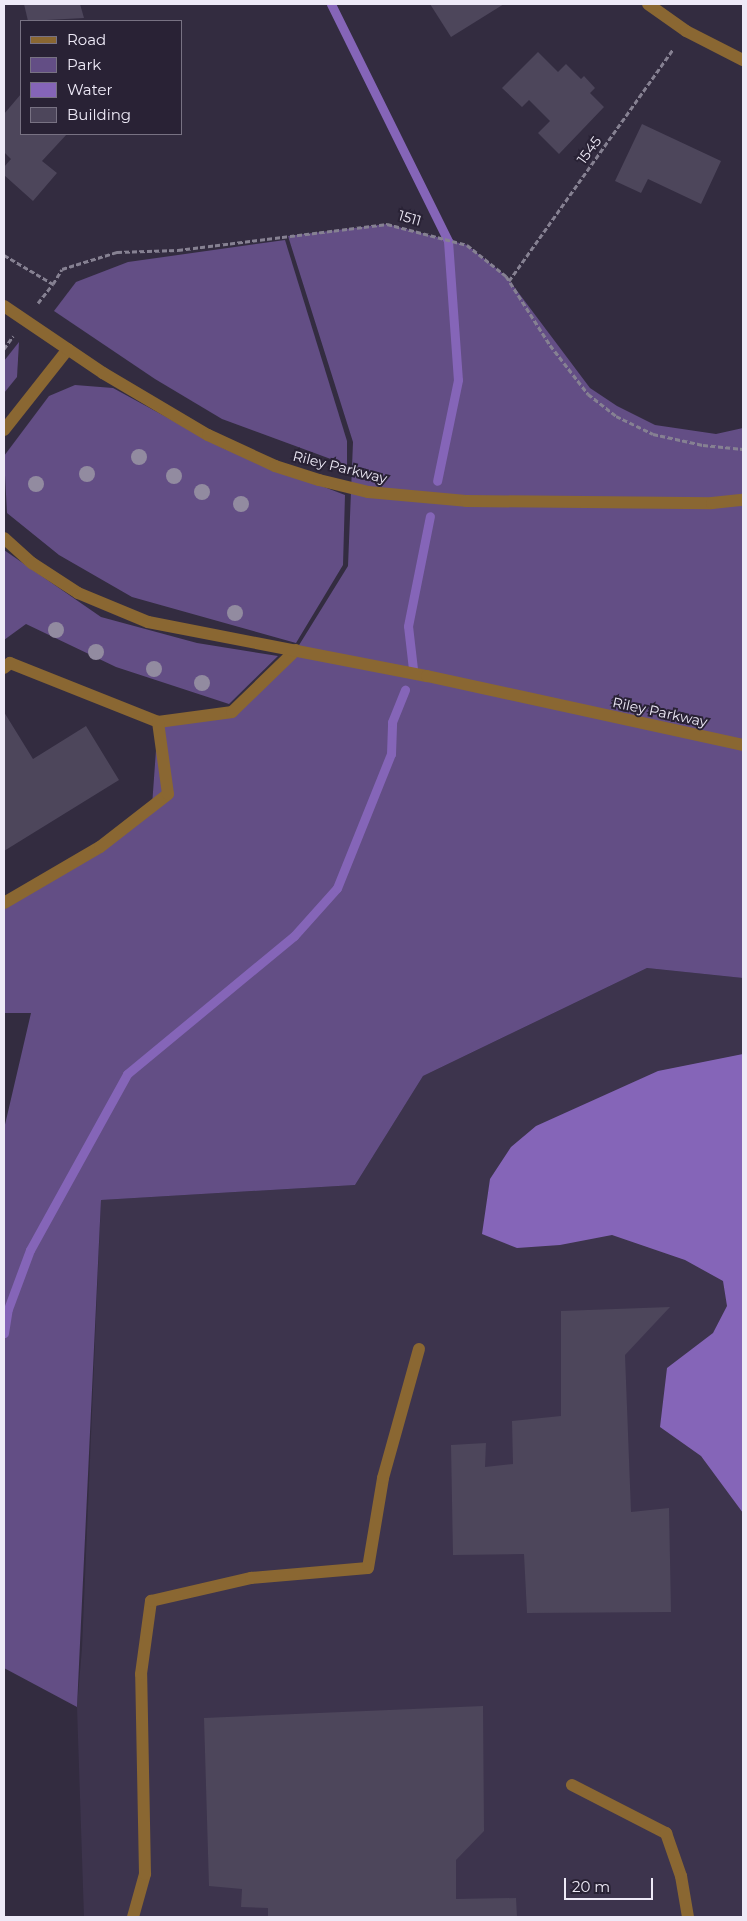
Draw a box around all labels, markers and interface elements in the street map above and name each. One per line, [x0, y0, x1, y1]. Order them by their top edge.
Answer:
legend [20, 20, 182, 135]
text: Road [67, 30, 106, 49]
text: Park [67, 55, 101, 74]
text: Water [67, 80, 113, 99]
text: Building [67, 105, 131, 124]
street label: 1545 [573, 133, 605, 167]
street label: 1511 [397, 207, 423, 229]
street label: Riley Parkway [291, 447, 389, 487]
street label: Riley Parkway [611, 694, 709, 730]
scale bar [567, 1868, 656, 1900]
text: 20 m [572, 1877, 610, 1896]

